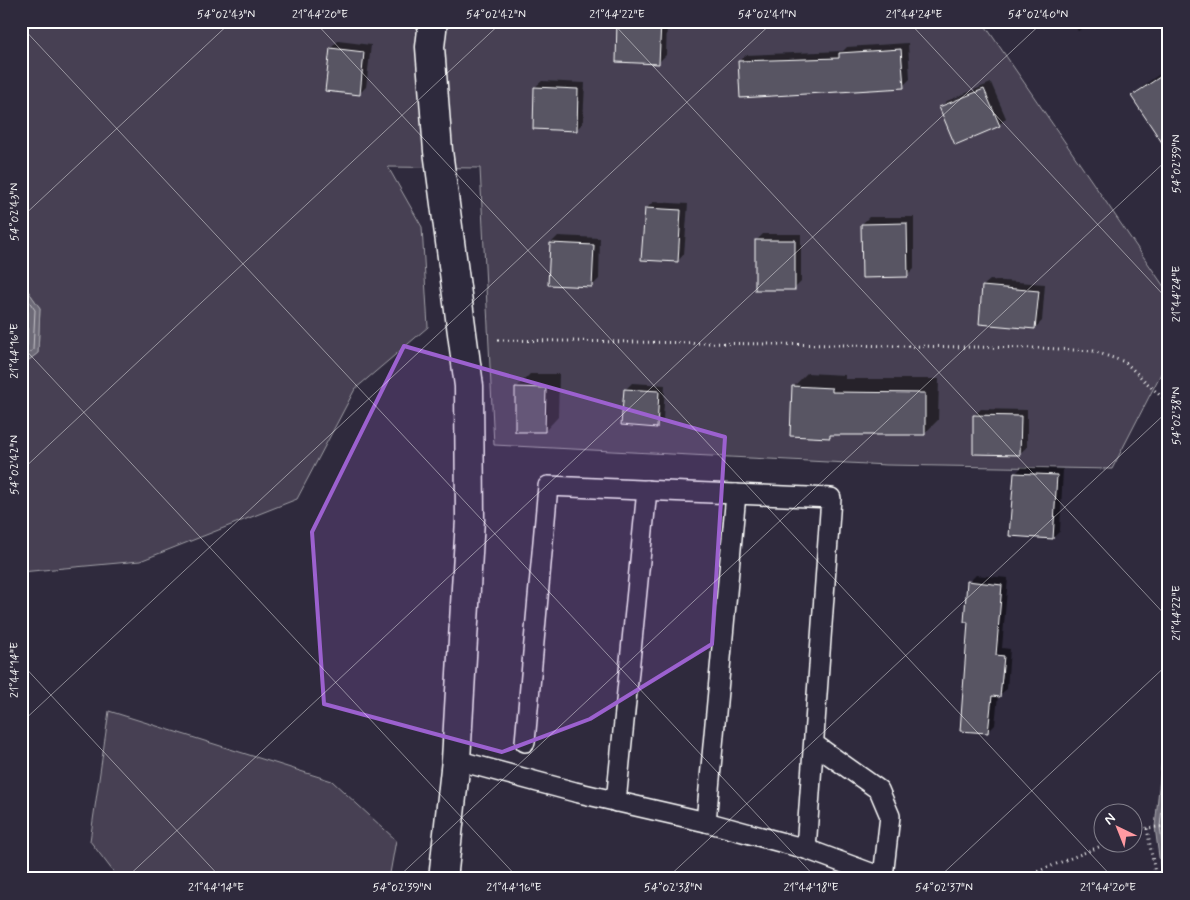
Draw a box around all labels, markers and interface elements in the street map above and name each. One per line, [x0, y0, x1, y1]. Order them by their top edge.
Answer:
text: 54°02'43"N [197, 7, 255, 23]
text: 21°44'20"E [292, 7, 348, 23]
text: 54°02'42"N [466, 7, 526, 23]
text: 21°44'22"E [589, 7, 645, 23]
text: 54°02'41"N [738, 7, 796, 23]
text: 21°44'24"E [886, 7, 942, 23]
text: 54°02'40"N [1008, 7, 1068, 23]
text: 54°02'39"N [1169, 134, 1185, 194]
text: 54°02'43"N [7, 183, 23, 241]
text: 21°44'24"E [1169, 266, 1185, 322]
text: 21°44'16"E [7, 323, 23, 379]
text: 54°02'38"N [1169, 387, 1185, 445]
text: 54°02'42"N [7, 435, 23, 495]
text: 21°44'22"E [1169, 585, 1185, 641]
text: 21°44'14"E [7, 642, 23, 698]
north arrow [1092, 802, 1142, 852]
text: N [1100, 809, 1119, 829]
text: 21°44'14"E [188, 880, 244, 896]
text: 54°02'39"N [372, 880, 432, 896]
text: 21°44'16"E [486, 880, 542, 896]
text: 54°02'38"N [644, 880, 702, 896]
text: 21°44'18"E [783, 880, 839, 896]
text: 54°02'37"N [915, 880, 973, 896]
text: 21°44'20"E [1080, 880, 1136, 896]

